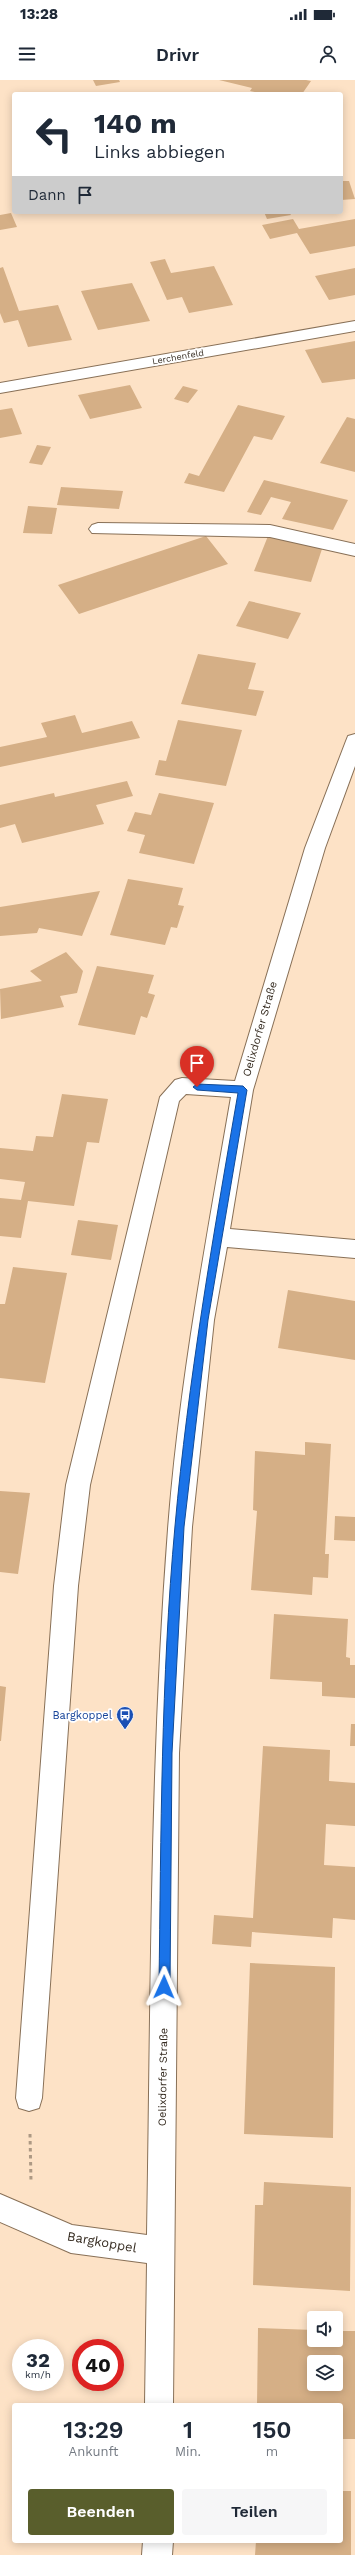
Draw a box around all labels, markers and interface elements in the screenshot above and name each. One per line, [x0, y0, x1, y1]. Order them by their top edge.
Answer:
text: 13:28 [20, 5, 58, 23]
icon: menu [16, 43, 38, 65]
icon: person [317, 43, 339, 65]
text: Drivr [156, 44, 199, 65]
text: 140 m [94, 107, 177, 140]
icon: left [28, 108, 80, 160]
text: Links abbiegen [94, 141, 225, 162]
icon: arrive [74, 184, 96, 206]
text: Dann [28, 186, 66, 204]
street label: Lerchenfeld [151, 348, 205, 366]
street label: Oelixdorfer Straße [240, 980, 280, 1078]
pin [180, 1046, 214, 1087]
icon: arrive [186, 1052, 208, 1074]
bus stop icon: Bargkoppel [115, 1705, 135, 1730]
place label: Bargkoppel [52, 1709, 113, 1722]
position arrow [143, 1966, 185, 2008]
street label: Oelixdorfer Straße [156, 2028, 170, 2126]
street label: Bargkoppel [66, 2228, 138, 2256]
map controls [307, 2311, 343, 2391]
button: sound [307, 2311, 343, 2347]
speed limit sign: 40 [72, 2339, 124, 2391]
text: 32 [26, 2348, 50, 2372]
button: layers [307, 2355, 343, 2391]
text: km/h [25, 2369, 51, 2380]
text: 13:29 [63, 2416, 124, 2444]
text: 1 [183, 2416, 193, 2444]
text: 150 [252, 2416, 292, 2444]
text: Ankunft [69, 2444, 118, 2459]
text: Min. [175, 2444, 201, 2459]
text: m [266, 2444, 278, 2459]
button: Beenden [28, 2489, 174, 2535]
button: Teilen [182, 2489, 327, 2535]

